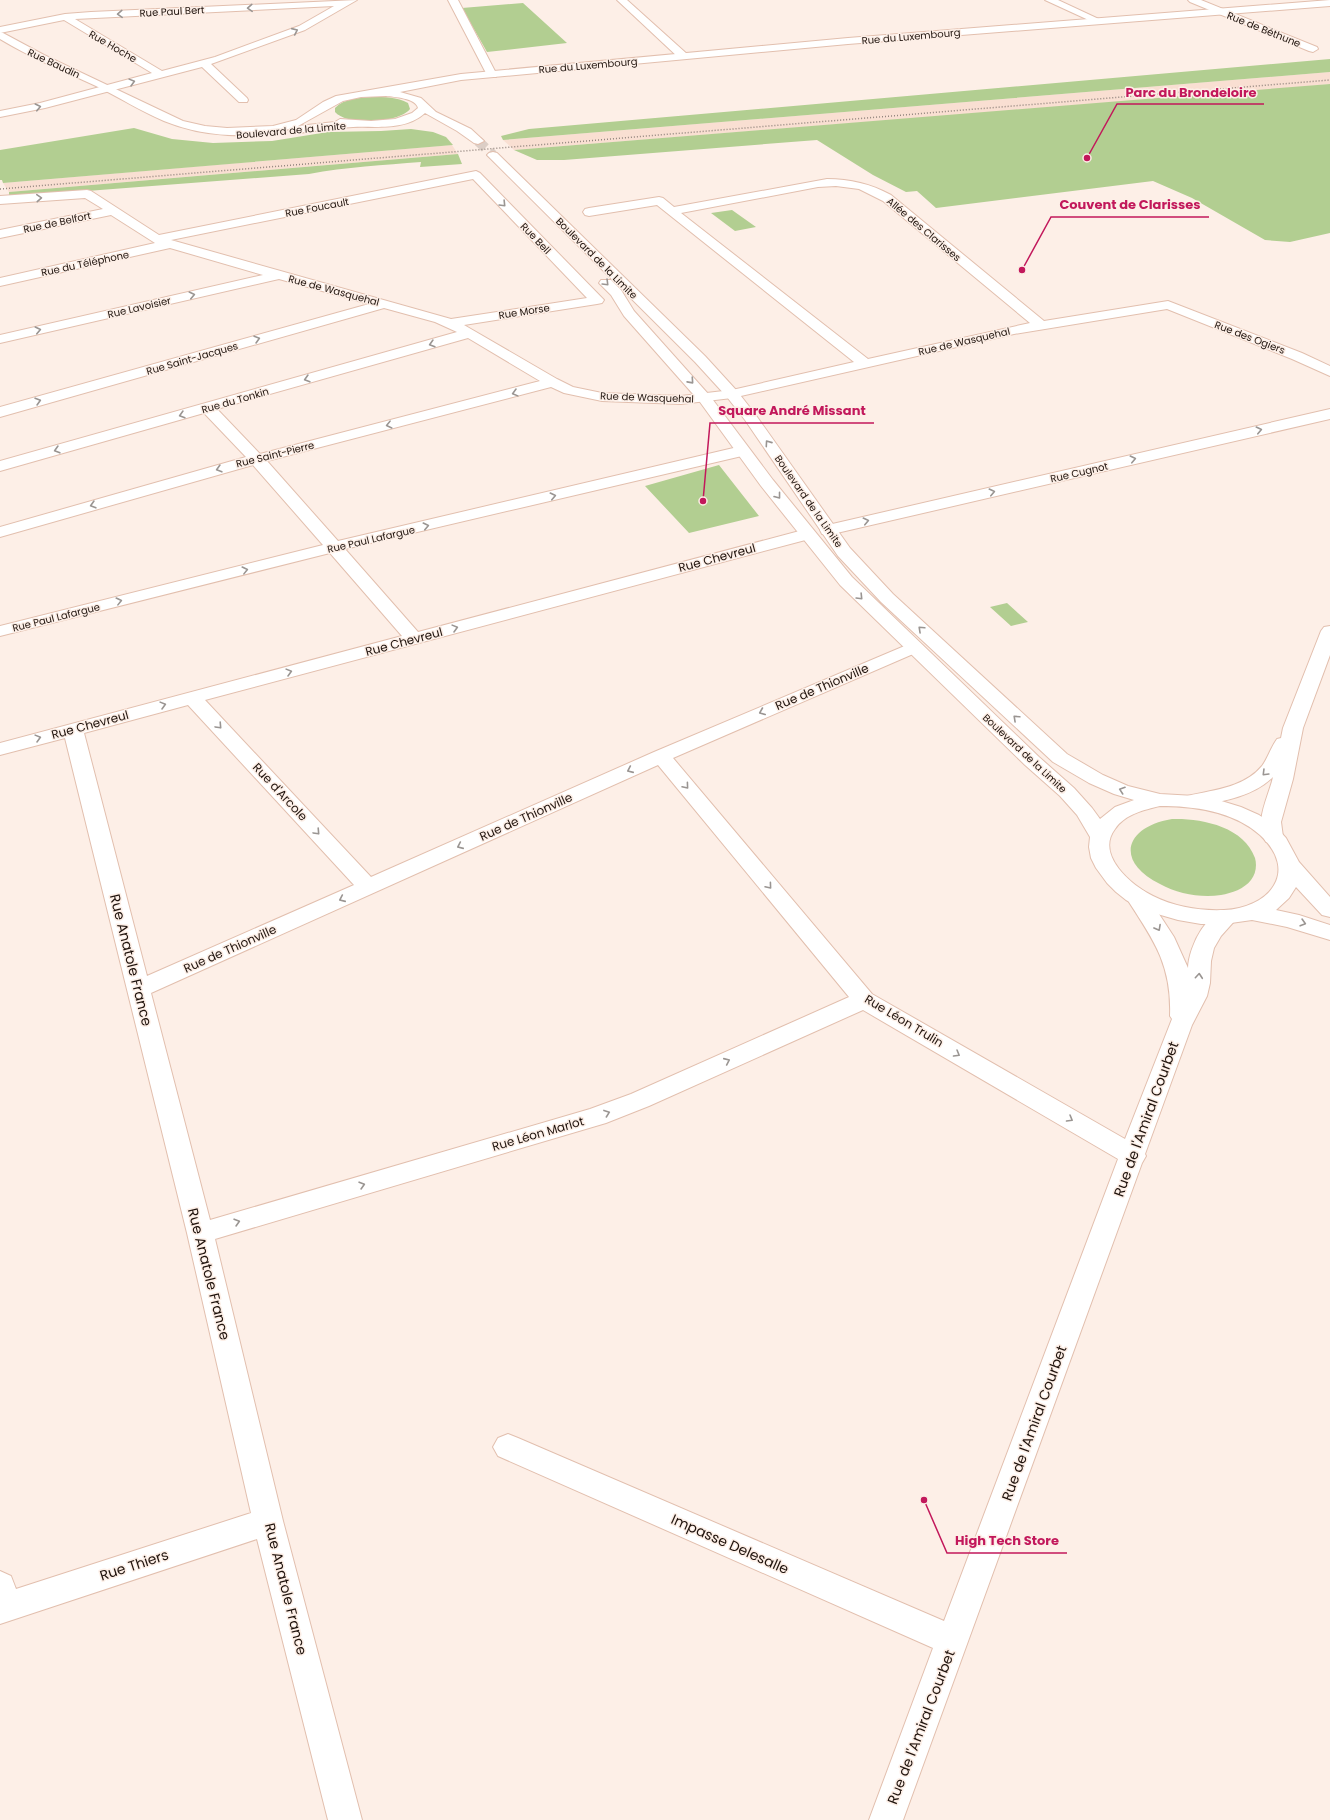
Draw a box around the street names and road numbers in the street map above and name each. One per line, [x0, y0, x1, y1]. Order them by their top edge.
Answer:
street label: Rue Paul Bert [139, 2, 205, 21]
street label: Rue de Béthune [1225, 8, 1303, 51]
street label: Rue du Luxembourg [861, 25, 961, 48]
street label: Rue Hoche [86, 27, 140, 66]
street label: Rue Baudin [25, 45, 82, 82]
street label: Rue du Luxembourg [538, 54, 638, 77]
street label: Boulevard de la Limite [236, 118, 347, 143]
street label: Rue Foucault [284, 194, 351, 221]
street label: Allée des Clarisses [883, 194, 964, 265]
street label: Rue de Belfort [22, 208, 93, 237]
street label: Boulevard de la Limite [552, 214, 641, 303]
street label: Rue Bell [517, 219, 554, 257]
street label: Rue du Téléphone [40, 247, 130, 280]
street label: Rue de Wasquehal [287, 271, 381, 310]
street label: Rue Lavoisier [106, 293, 172, 322]
street label: Rue Morse [497, 300, 551, 323]
street label: Rue des Ogiers [1212, 317, 1287, 358]
street label: Rue de Wasquehal [917, 324, 1011, 359]
street label: Rue Saint-Jacques [145, 338, 240, 379]
street label: Rue du Tonkin [200, 384, 271, 417]
street label: Rue de Wasquehal [600, 388, 694, 407]
street label: Rue Saint-Pierre [234, 438, 316, 471]
street label: Boulevard de la Limite [771, 452, 846, 551]
street label: Rue Cugnot [1049, 458, 1110, 486]
street label: Rue Paul Lafargue [326, 522, 416, 557]
street label: Rue Chevreul [676, 539, 757, 576]
street label: Rue Paul Lafargue [11, 599, 101, 636]
street label: Rue Chevreul [363, 623, 444, 660]
street label: Rue de Thionville [773, 659, 871, 714]
street label: Rue Chevreul [49, 706, 130, 743]
street label: Boulevard de la Limite [979, 710, 1070, 796]
street label: Rue d'Arcole [249, 759, 312, 824]
street label: Rue de Thionville [477, 788, 575, 845]
street label: Rue Anatole France [105, 892, 157, 1028]
street label: Rue de Thionville [181, 920, 279, 977]
street label: Rue Léon Trulin [862, 990, 947, 1051]
street label: Rue de l'Amiral Courbet [1109, 1039, 1183, 1199]
street label: Rue Léon Marlot [490, 1112, 586, 1155]
street label: Rue Anatole France [183, 1206, 235, 1342]
street label: Rue de l'Amiral Courbet [997, 1343, 1071, 1503]
street label: Impasse Delesalle [668, 1509, 792, 1579]
street label: Rue Anatole France [260, 1521, 312, 1657]
street label: Rue Thiers [97, 1545, 171, 1585]
street label: Rue de l'Amiral Courbet [882, 1647, 960, 1807]

